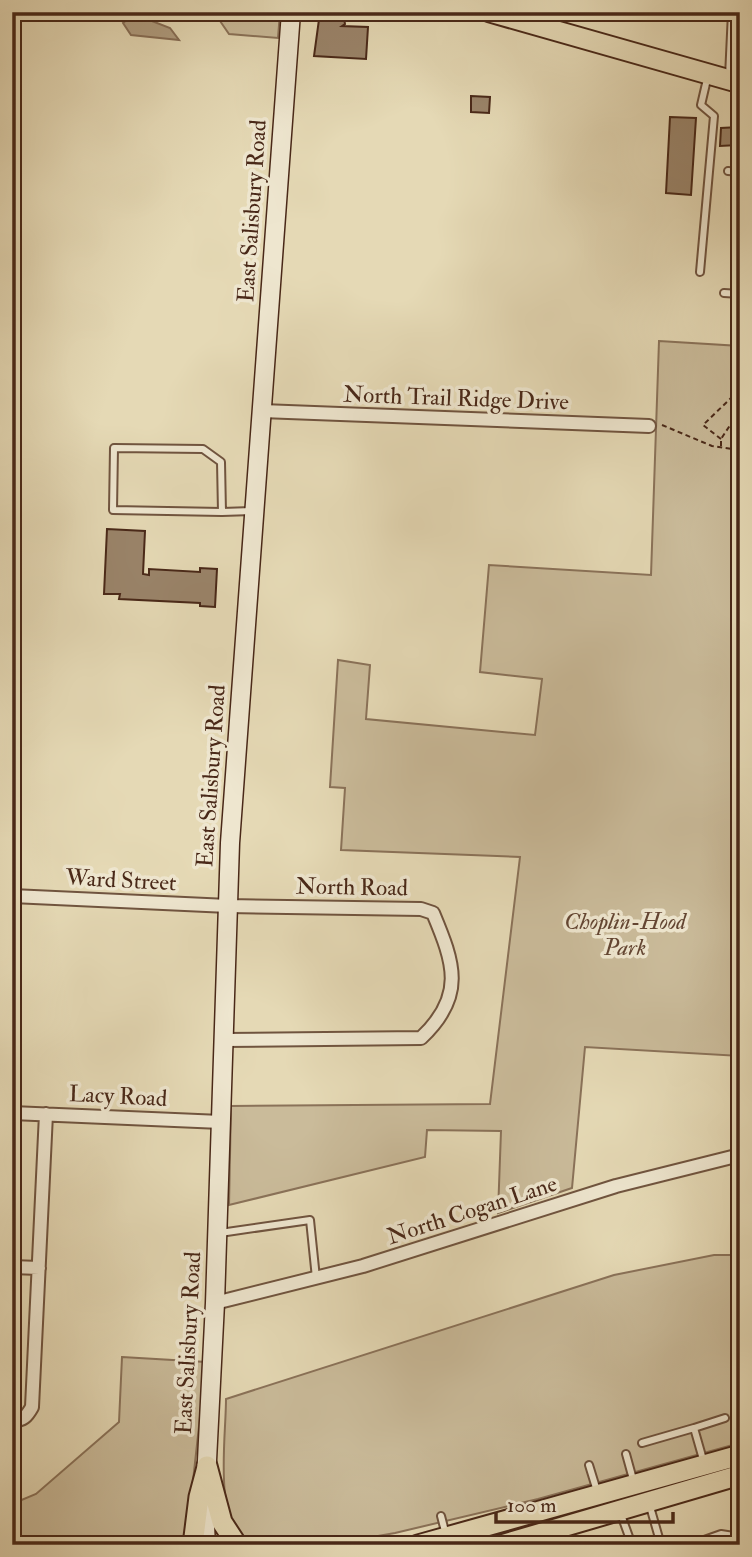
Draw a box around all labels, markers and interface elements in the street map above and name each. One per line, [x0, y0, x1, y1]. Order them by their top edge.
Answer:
street label: East Salisbury Road [231, 119, 273, 303]
street label: North Trail Ridge Drive [343, 380, 570, 416]
street label: East Salisbury Road [190, 684, 232, 868]
street label: Ward Street [64, 863, 177, 897]
street label: North Road [296, 872, 408, 902]
park label: Choplin-Hood Park [564, 907, 687, 962]
street label: Lacy Road [68, 1079, 168, 1113]
street label: North Cogan Lane [383, 1169, 561, 1251]
street label: East Salisbury Road [169, 1251, 207, 1435]
scale bar [496, 1480, 673, 1524]
text: 100 m [507, 1492, 557, 1519]

